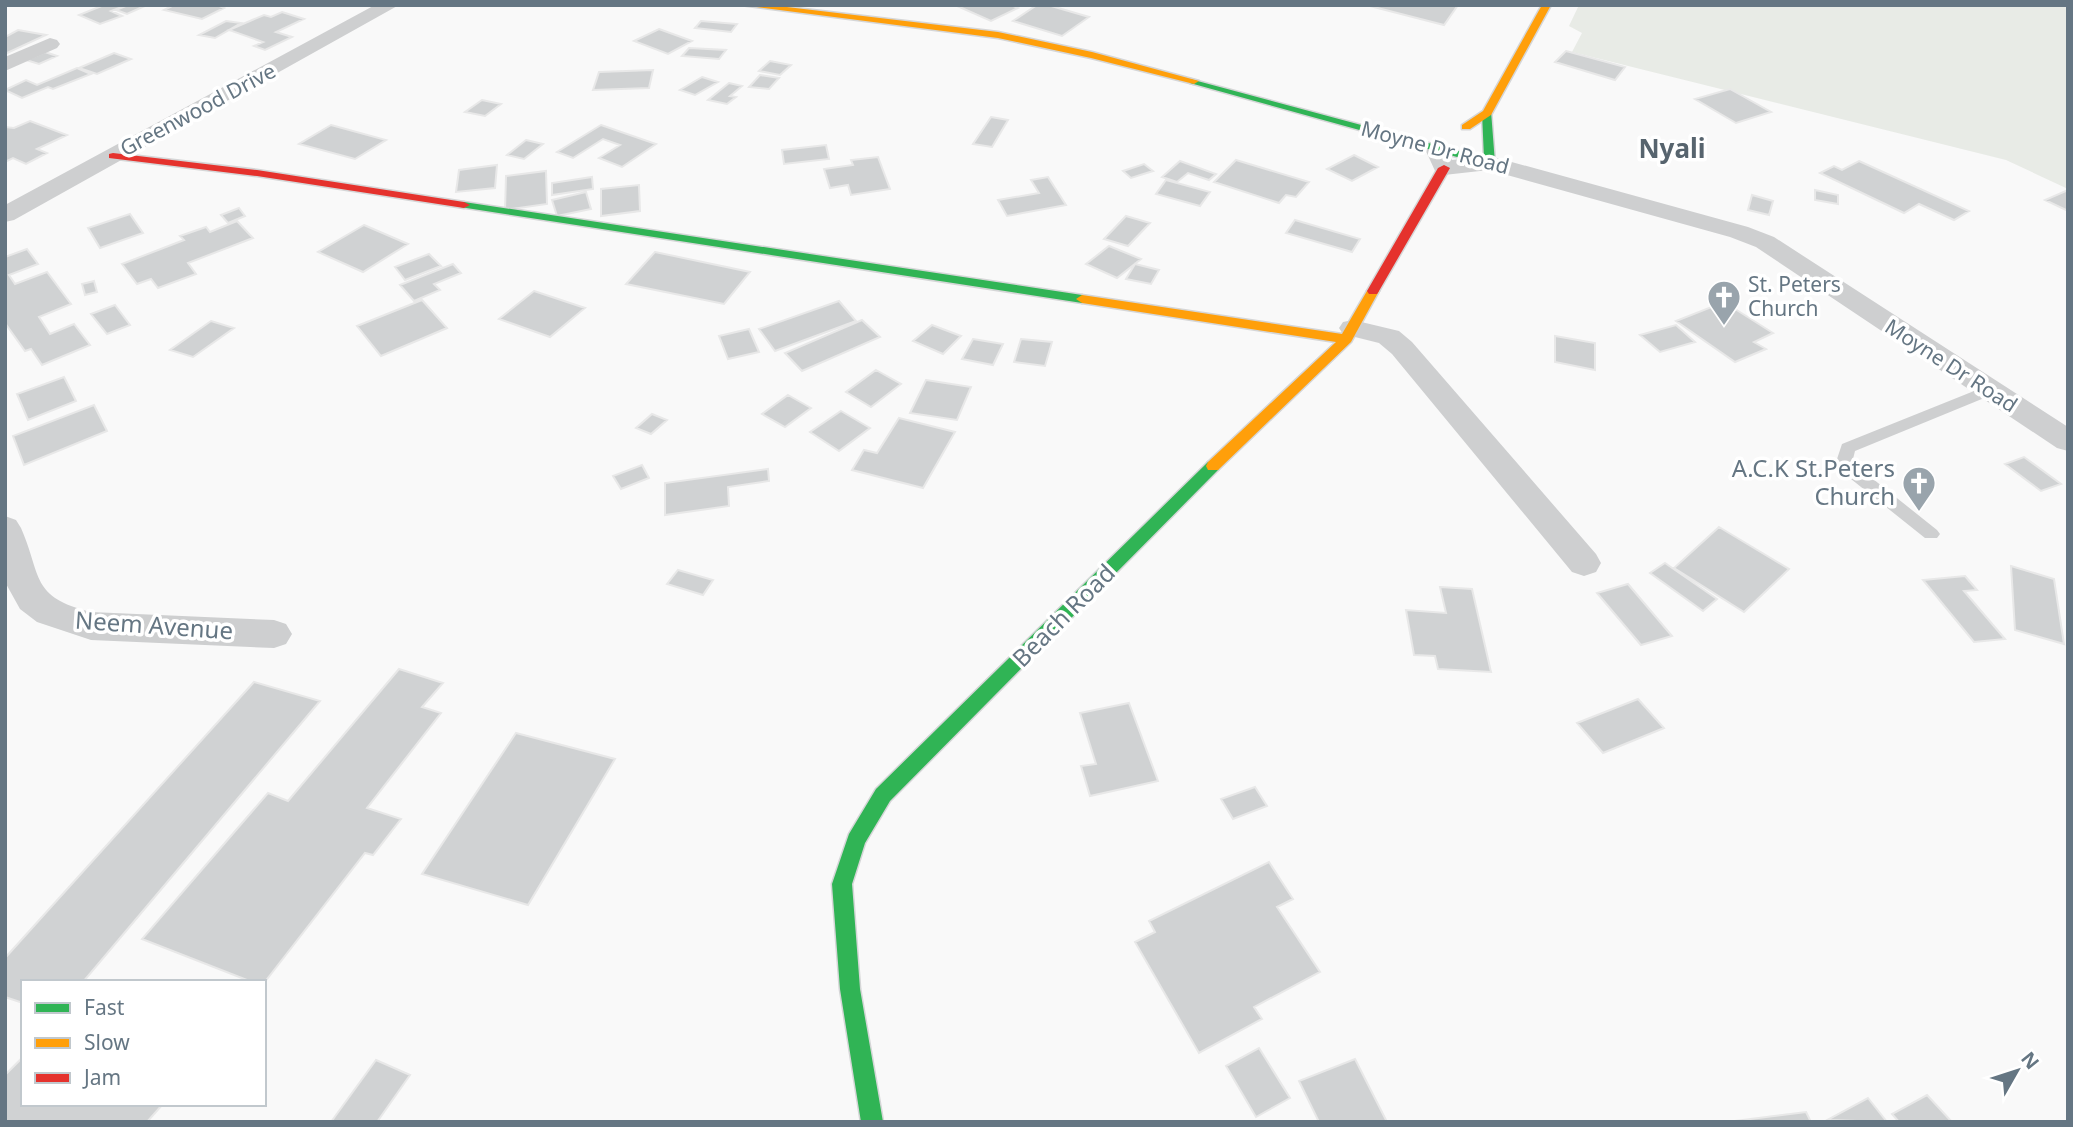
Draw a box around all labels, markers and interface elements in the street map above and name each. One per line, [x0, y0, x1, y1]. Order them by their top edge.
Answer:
street label: Greenwood Drive [115, 56, 280, 162]
street label: Moyne Dr Road [1358, 114, 1512, 180]
district label: Nyali [1638, 130, 1706, 166]
place label: St. Peters Church [1748, 270, 1841, 322]
church icon: St. Peters Church [1705, 278, 1743, 327]
street label: Moyne Dr Road [1880, 312, 2023, 418]
place label: A.C.K St.Peters Church [1732, 451, 1895, 512]
church icon: A.C.K St.Peters Church [1900, 464, 1938, 513]
street label: Beach Road [1004, 556, 1122, 674]
street label: Neem Avenue [74, 603, 234, 646]
legend [21, 980, 266, 1106]
text: Fast [84, 993, 125, 1021]
text: Slow [84, 1028, 130, 1056]
north arrow [1982, 1036, 2052, 1106]
text: N [2015, 1046, 2045, 1074]
text: Jam [82, 1063, 121, 1091]

